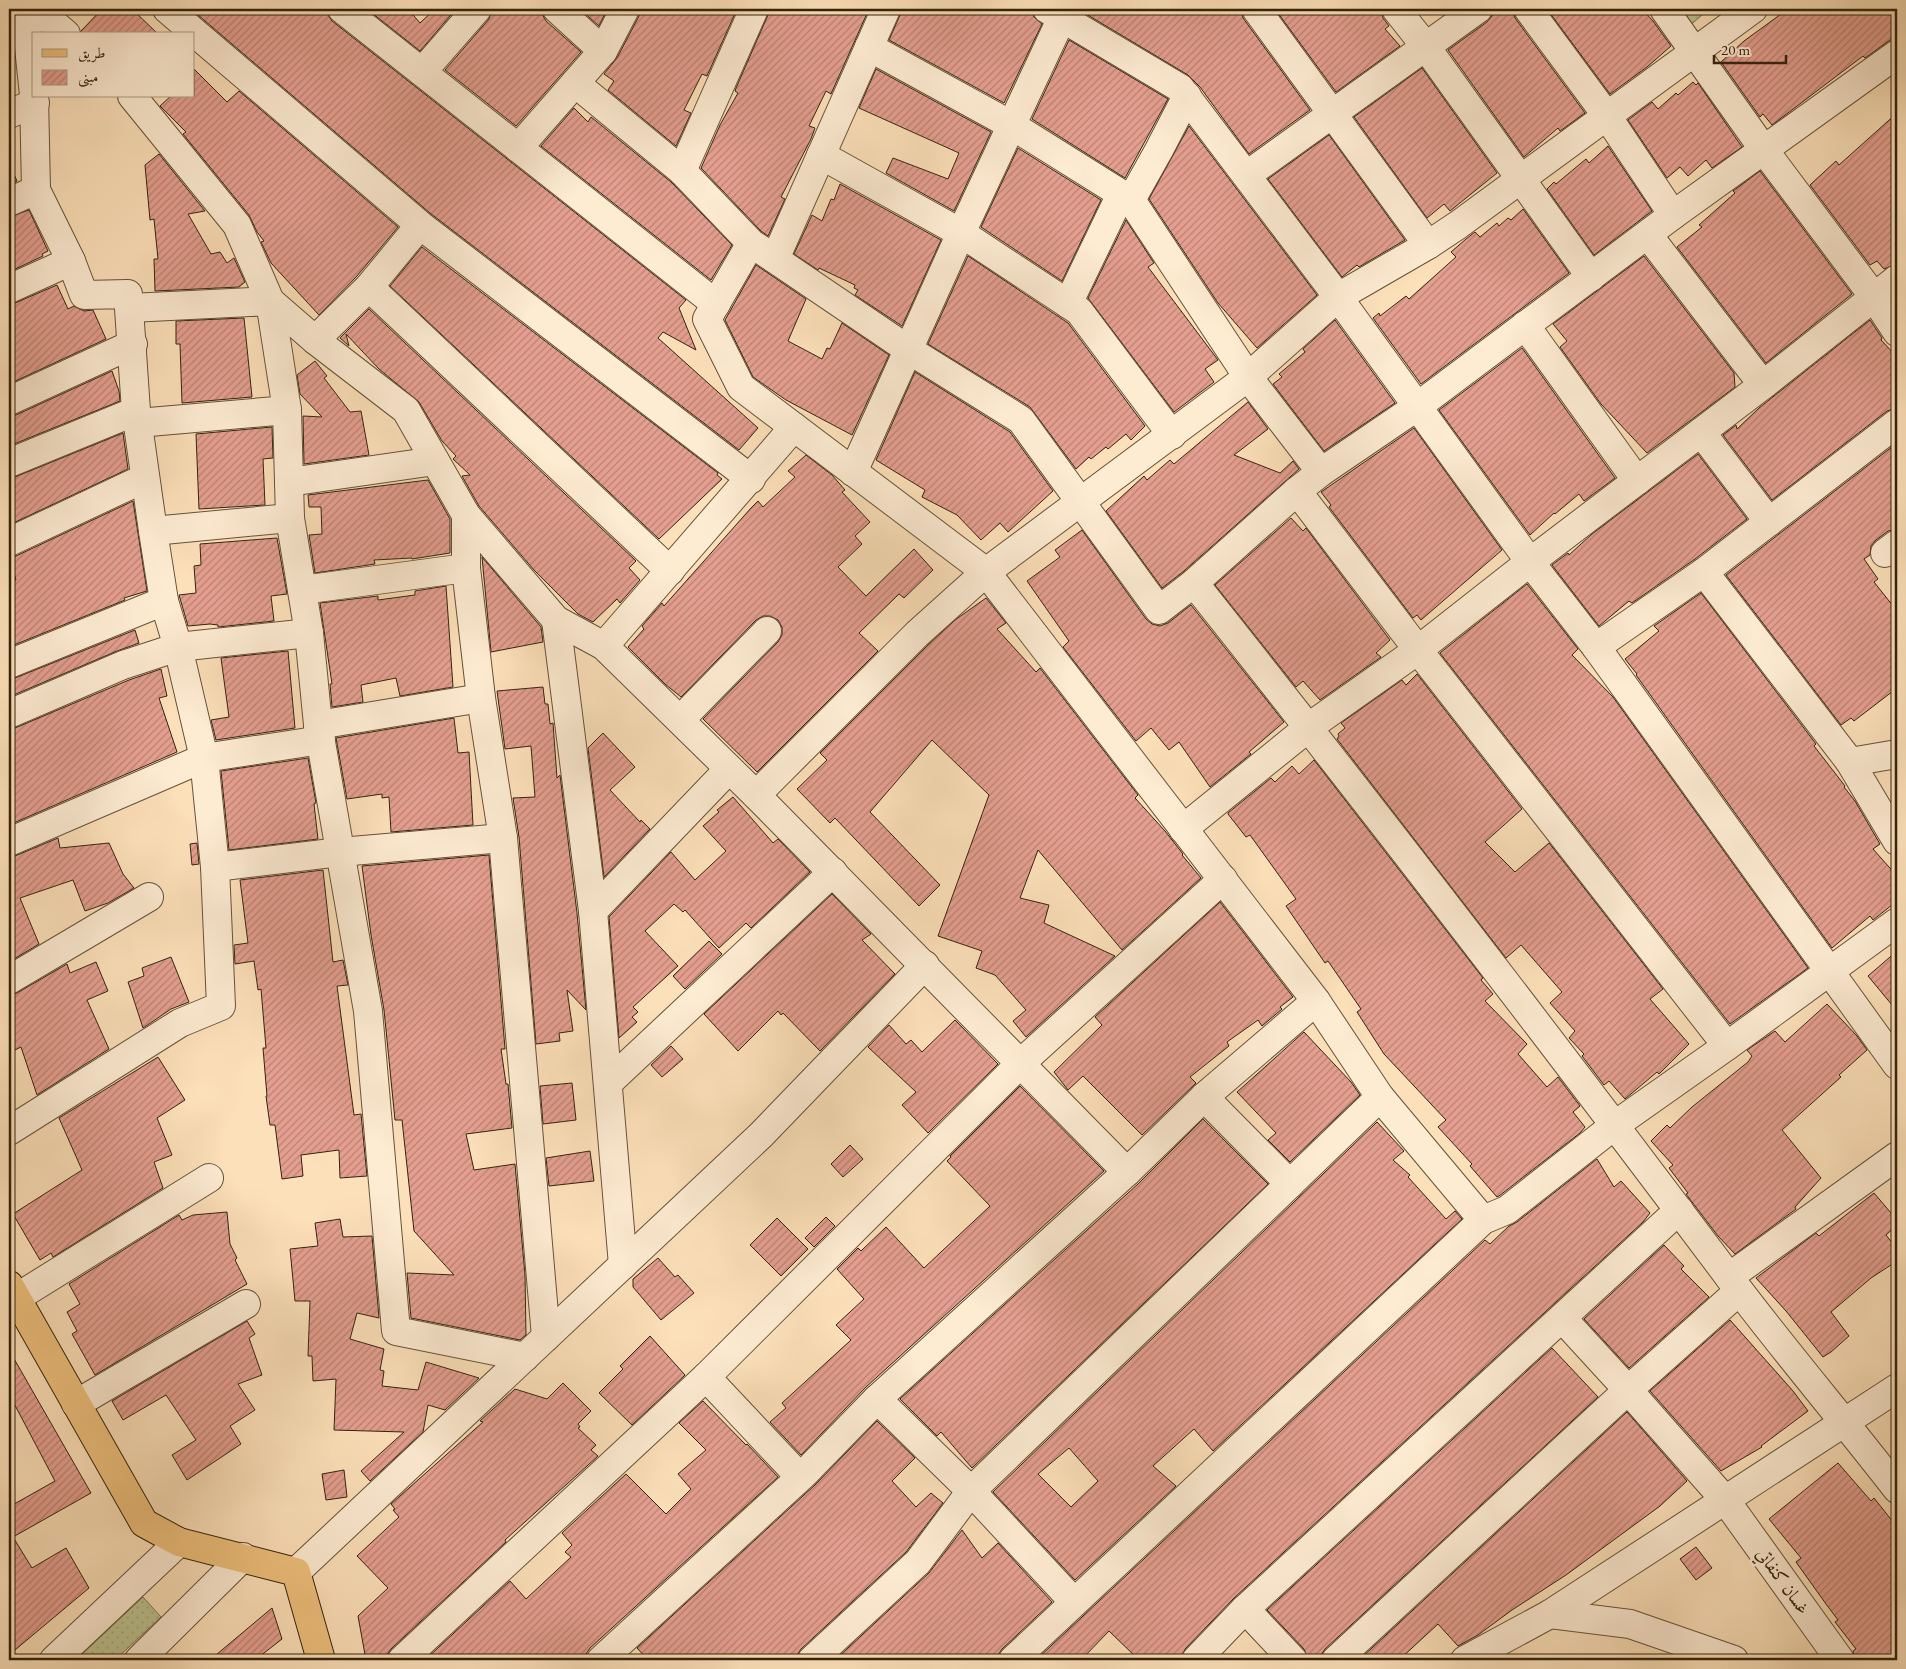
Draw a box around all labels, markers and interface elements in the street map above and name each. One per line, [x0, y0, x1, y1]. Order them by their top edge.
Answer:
legend [32, 32, 195, 98]
scale bar [1714, 32, 1786, 64]
text: 20 m [1721, 40, 1750, 59]
text: طريق [78, 43, 105, 63]
text: مبنى [78, 67, 98, 88]
street label: غسان كنفاتي [1748, 1543, 1815, 1621]

